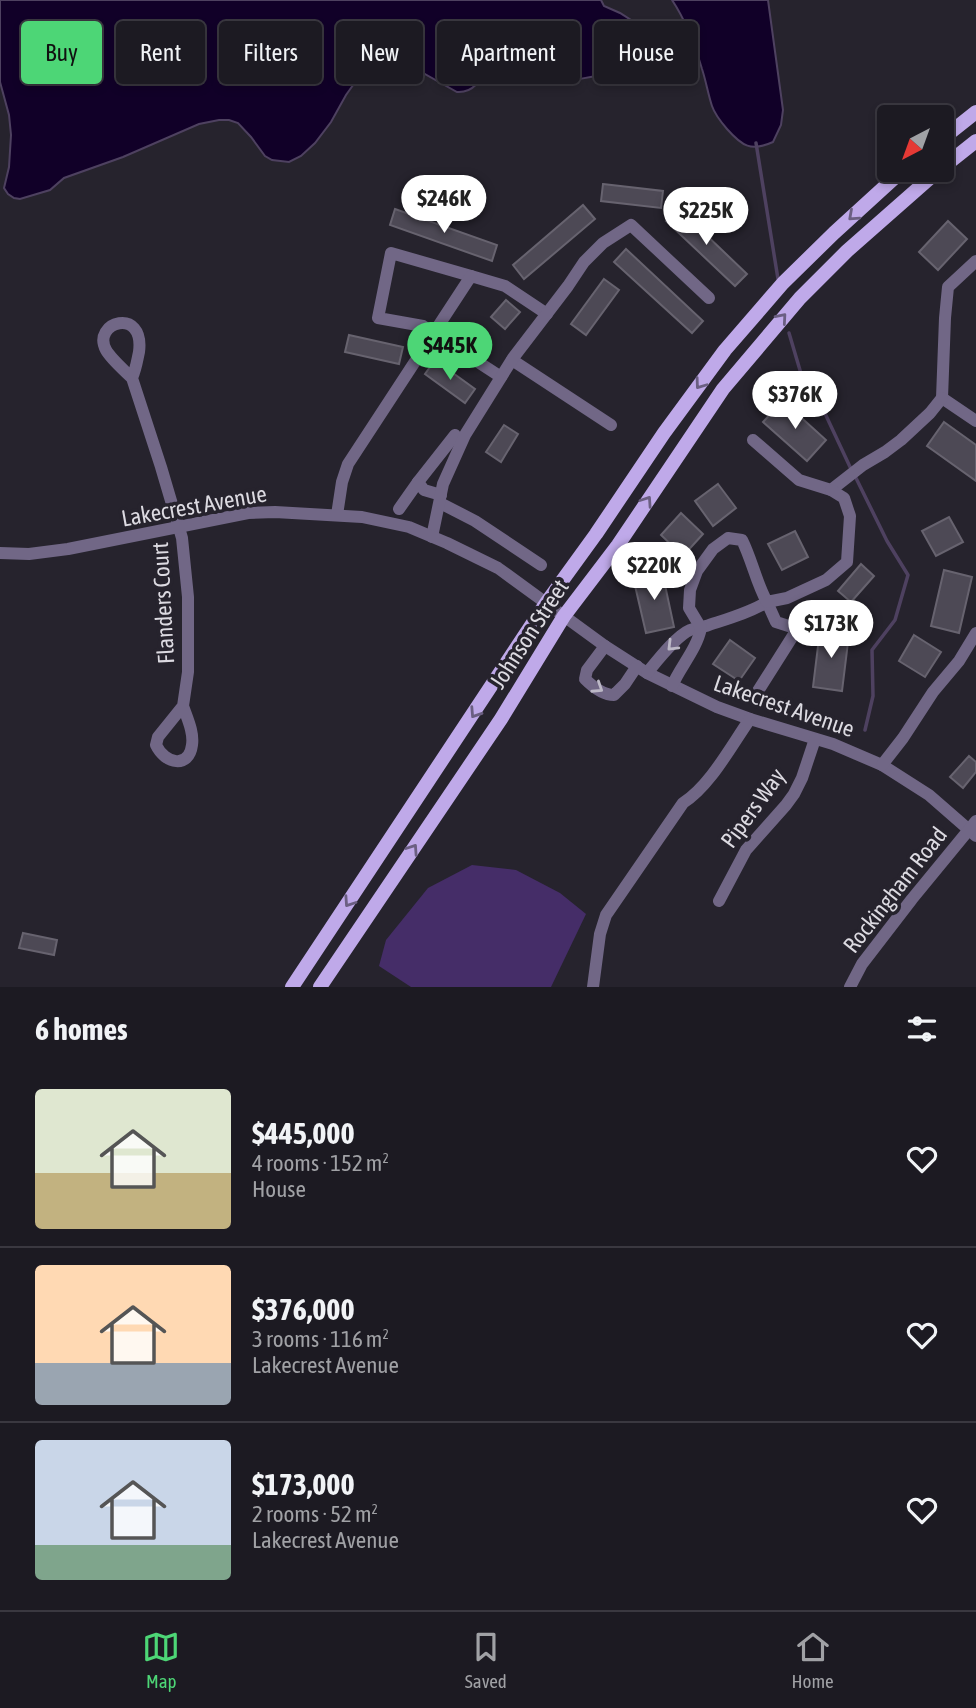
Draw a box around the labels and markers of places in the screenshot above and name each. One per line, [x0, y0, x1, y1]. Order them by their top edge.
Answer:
pin: $246K [395, 176, 493, 235]
pin: $225K [657, 188, 755, 247]
pin: $445K [401, 322, 499, 382]
pin: $376K [746, 372, 844, 431]
pin: $220K [605, 542, 703, 602]
pin: $173K [782, 600, 880, 660]

